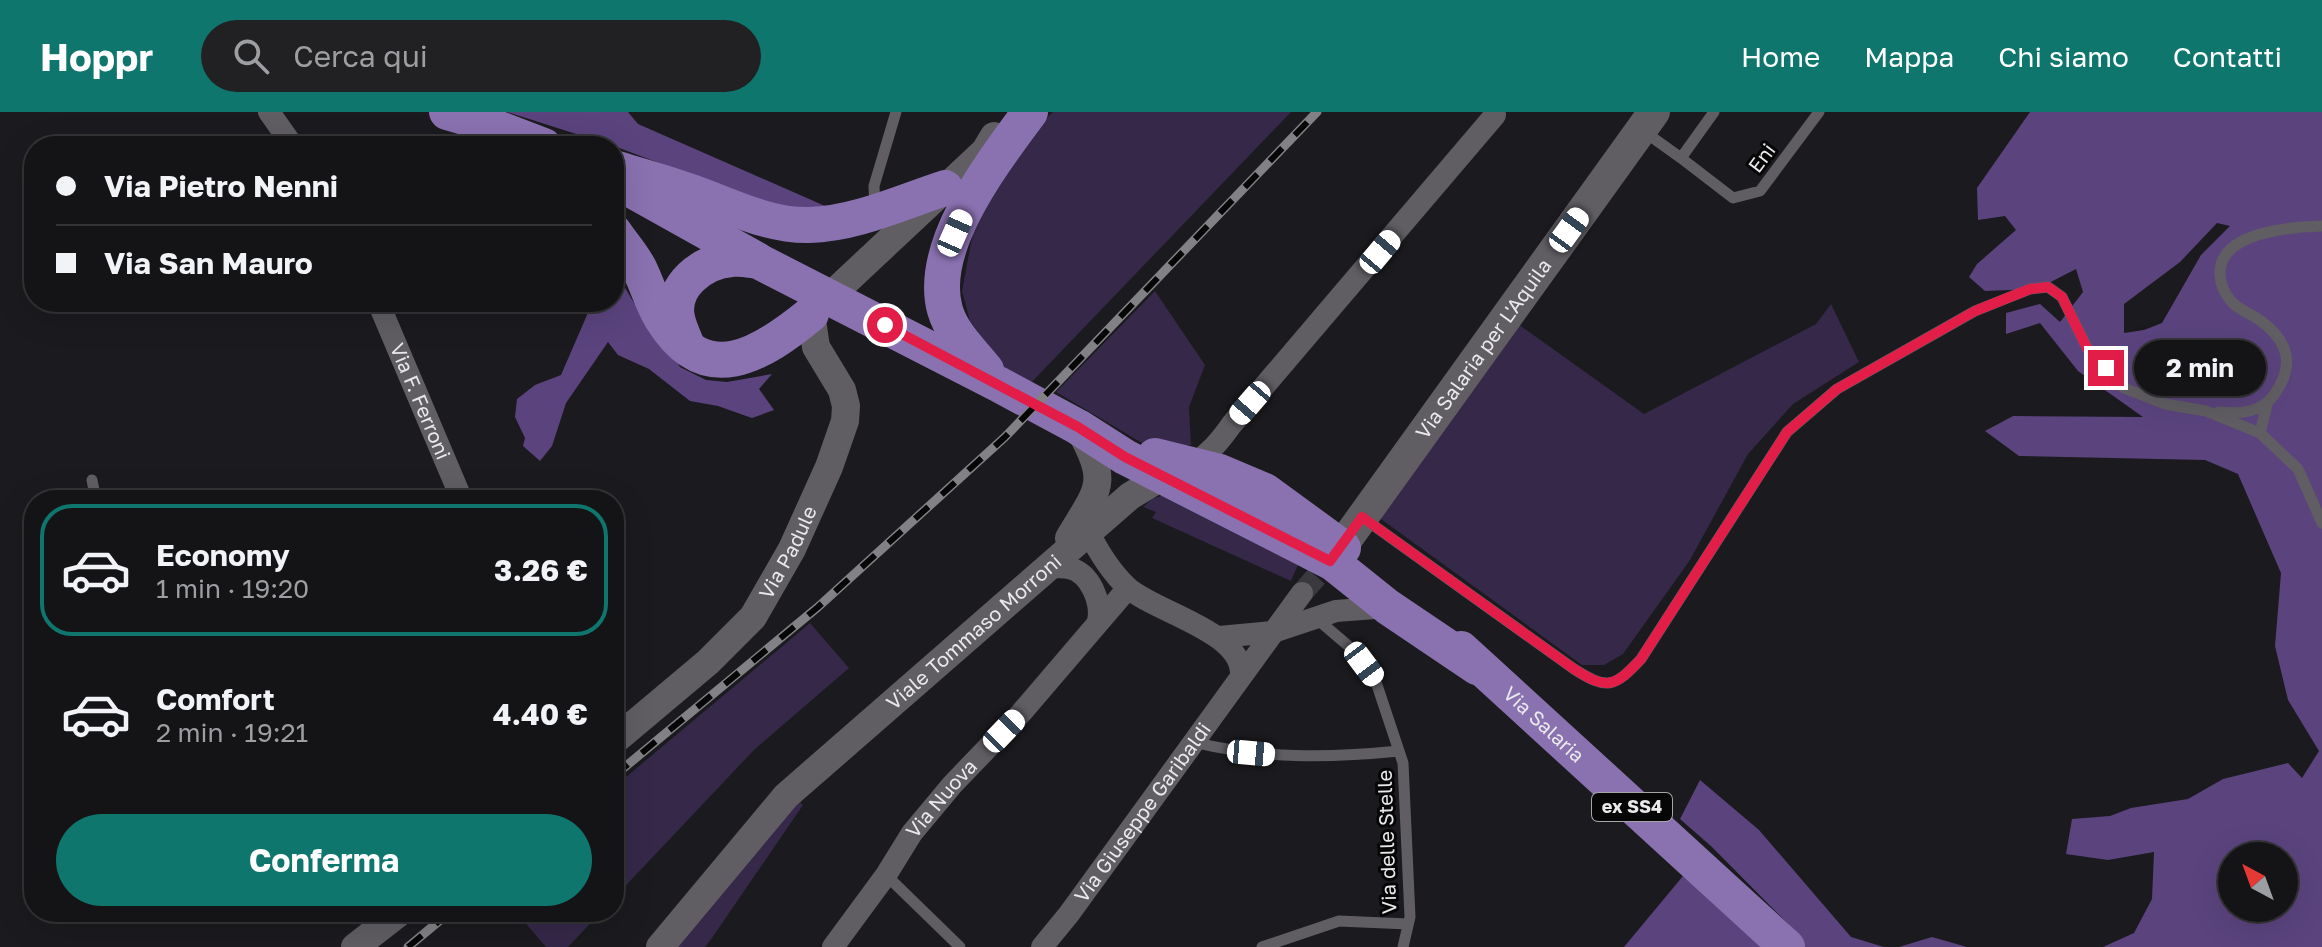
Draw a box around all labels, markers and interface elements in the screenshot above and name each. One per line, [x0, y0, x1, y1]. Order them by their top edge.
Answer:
search box [201, 20, 761, 92]
text: Hoppr [40, 34, 153, 79]
icon: search [229, 34, 273, 78]
text: Cerca qui [293, 38, 428, 74]
text: Home [1741, 40, 1820, 73]
text: Mappa [1864, 40, 1954, 73]
text: Chi siamo [1998, 40, 2129, 73]
text: Contatti [2173, 40, 2282, 73]
street label: Eni [1743, 138, 1780, 177]
text: Via Pietro Nenni [104, 168, 338, 204]
car [1545, 204, 1593, 256]
car [934, 206, 976, 260]
car [1355, 226, 1405, 278]
text: Via San Mauro [104, 245, 313, 281]
street label: Via Salaria per L'Aquila [1410, 254, 1556, 443]
route start [867, 307, 903, 343]
street label: Via F. Ferroni [386, 339, 456, 463]
callout: 2 min [2134, 340, 2266, 396]
route end [2088, 350, 2124, 386]
text: 2 min [2166, 352, 2234, 383]
car [1225, 377, 1275, 429]
street label: Via Padule [753, 502, 821, 603]
icon: car [60, 534, 132, 606]
text: Economy [156, 537, 290, 573]
street label: Viale Tommaso Morroni [881, 549, 1066, 714]
text: 3.26 € [494, 552, 588, 588]
text: 1 min · 19:20 [156, 573, 309, 604]
car [1340, 638, 1388, 690]
icon: car [60, 678, 132, 750]
text: Comfort [156, 681, 275, 717]
street label: Via Salaria [1499, 681, 1590, 767]
text: 4.40 € [493, 696, 588, 732]
car [979, 705, 1029, 757]
text: 2 min · 19:21 [156, 717, 308, 748]
street label: Via Giuseppe Garibaldi [1069, 717, 1215, 907]
car [1226, 739, 1276, 767]
street label: Via Nuova [900, 754, 981, 842]
street label: Via delle Stelle [1371, 769, 1401, 915]
road number: ex SS4 [1592, 793, 1672, 821]
button: Conferma [56, 814, 592, 906]
north arrow [2218, 842, 2298, 922]
map controls [2218, 842, 2298, 922]

